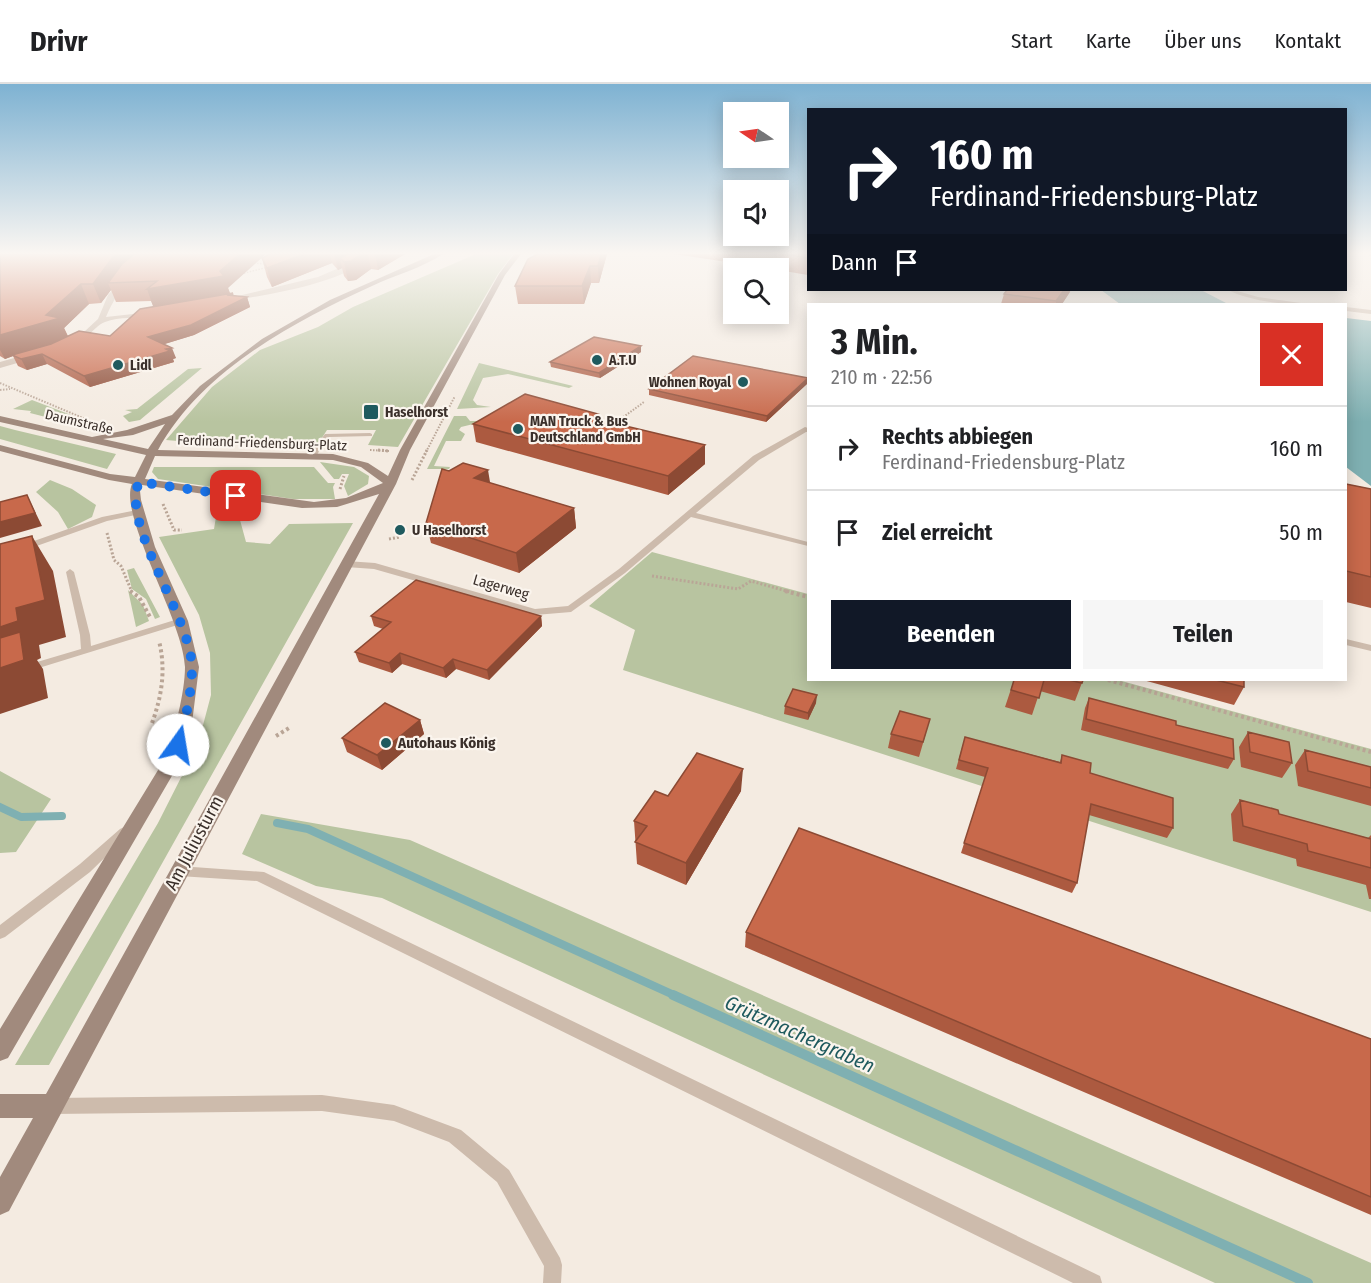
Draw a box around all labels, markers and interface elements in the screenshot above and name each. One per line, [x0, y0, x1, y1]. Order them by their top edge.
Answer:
text: Drivr [30, 25, 88, 58]
text: Start [1011, 28, 1053, 54]
text: Karte [1086, 28, 1131, 54]
text: Über uns [1164, 28, 1241, 54]
text: Kontakt [1274, 28, 1341, 54]
north arrow [723, 102, 789, 168]
map controls [723, 102, 789, 324]
text: 160 m [930, 130, 1033, 180]
icon: right [831, 132, 909, 210]
button: sound [723, 180, 789, 246]
text: Ferdinand-Friedensburg-Platz [930, 181, 1258, 213]
icon: arrive [890, 246, 923, 279]
text: Dann [831, 249, 878, 276]
button: search [723, 258, 789, 324]
text: 3 Min. [831, 320, 918, 364]
button: close [1260, 323, 1323, 386]
place label: A.T.U [608, 352, 636, 369]
marker: A.T.U [590, 353, 604, 367]
place label: Lidl [130, 357, 152, 374]
marker: Lidl [111, 358, 125, 372]
text: 210 m · 22:56 [831, 365, 932, 389]
place label: Wohnen Royal [649, 374, 731, 391]
marker: Wohnen Royal [736, 375, 750, 389]
marker: Haselhorst [362, 403, 380, 421]
place label: Haselhorst [385, 404, 449, 421]
street label: Daumstraße [43, 406, 115, 438]
place label: MAN Truck & Bus Deutschland GmbH [530, 413, 641, 446]
marker: MAN Truck & Bus Deutschland GmbH [511, 422, 525, 436]
text: Rechts abbiegen [882, 423, 1033, 450]
street label: Ferdinand-Friedensburg-Platz [177, 432, 348, 454]
icon: right [831, 432, 864, 465]
text: 160 m [1270, 435, 1323, 462]
text: Ferdinand-Friedensburg-Platz [882, 450, 1125, 474]
pin [210, 470, 261, 521]
icon: arrive [219, 479, 252, 512]
icon: arrive [831, 516, 864, 549]
text: Ziel erreicht [882, 519, 993, 546]
text: 50 m [1279, 519, 1323, 546]
place label: U Haselhorst [412, 522, 487, 539]
marker: U Haselhorst [393, 523, 407, 537]
street label: Lagerweg [471, 570, 531, 604]
button: Beenden [831, 600, 1071, 669]
button: Teilen [1083, 600, 1323, 669]
position arrow [146, 713, 210, 777]
place label: Autohaus König [397, 734, 496, 752]
marker: Autohaus König [379, 736, 393, 750]
street label: Am Juliusturm [160, 792, 228, 894]
water label: Grützmachergraben [721, 990, 879, 1078]

